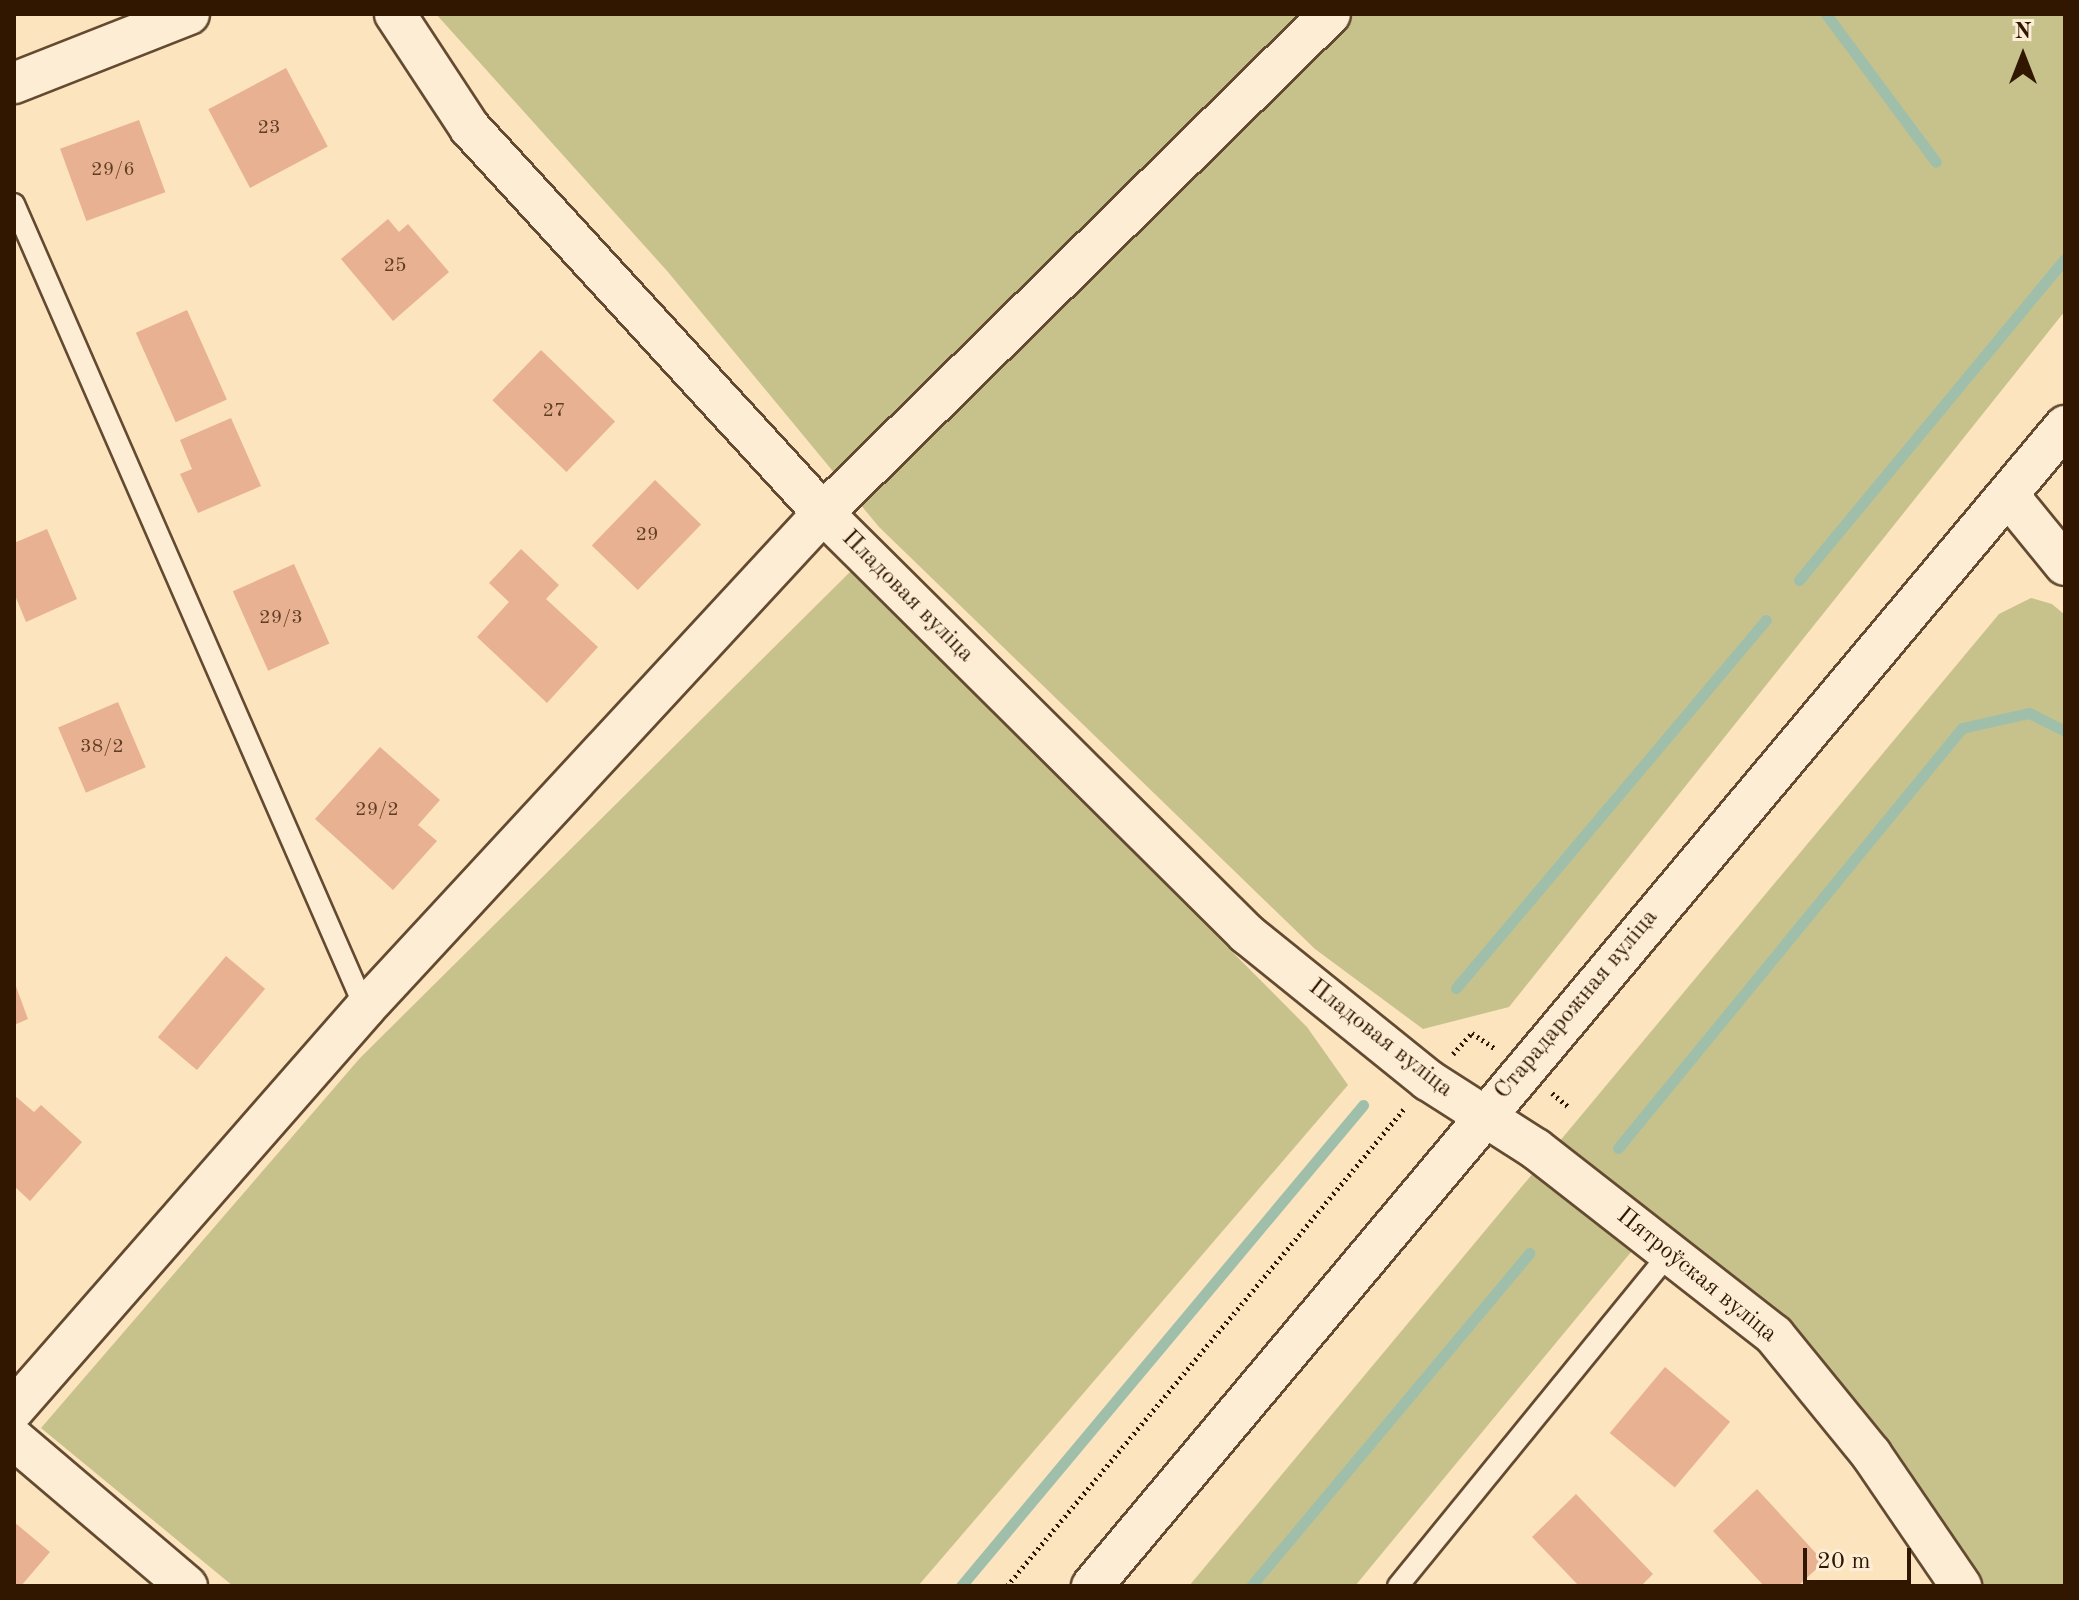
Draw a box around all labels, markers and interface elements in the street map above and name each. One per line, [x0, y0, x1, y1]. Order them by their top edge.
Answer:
north arrow [1983, 16, 2063, 96]
text: N [2015, 21, 2031, 43]
house number: 23 [257, 116, 281, 140]
house number: 29/6 [91, 158, 135, 182]
house number: 25 [383, 254, 407, 278]
house number: 27 [542, 399, 566, 423]
house number: 29 [635, 523, 659, 547]
street label: Пладовая вуліца [835, 525, 979, 669]
house number: 29/3 [259, 606, 303, 630]
house number: 38/2 [80, 735, 124, 759]
house number: 29/2 [355, 798, 399, 822]
street label: Старадарожная вуліца [1489, 904, 1665, 1106]
street label: Пладовая вуліца [1302, 974, 1458, 1104]
street label: Пятроўская вуліца [1610, 1202, 1782, 1350]
scale bar [1807, 1532, 1915, 1582]
text: 20 m [1817, 1550, 1871, 1574]

